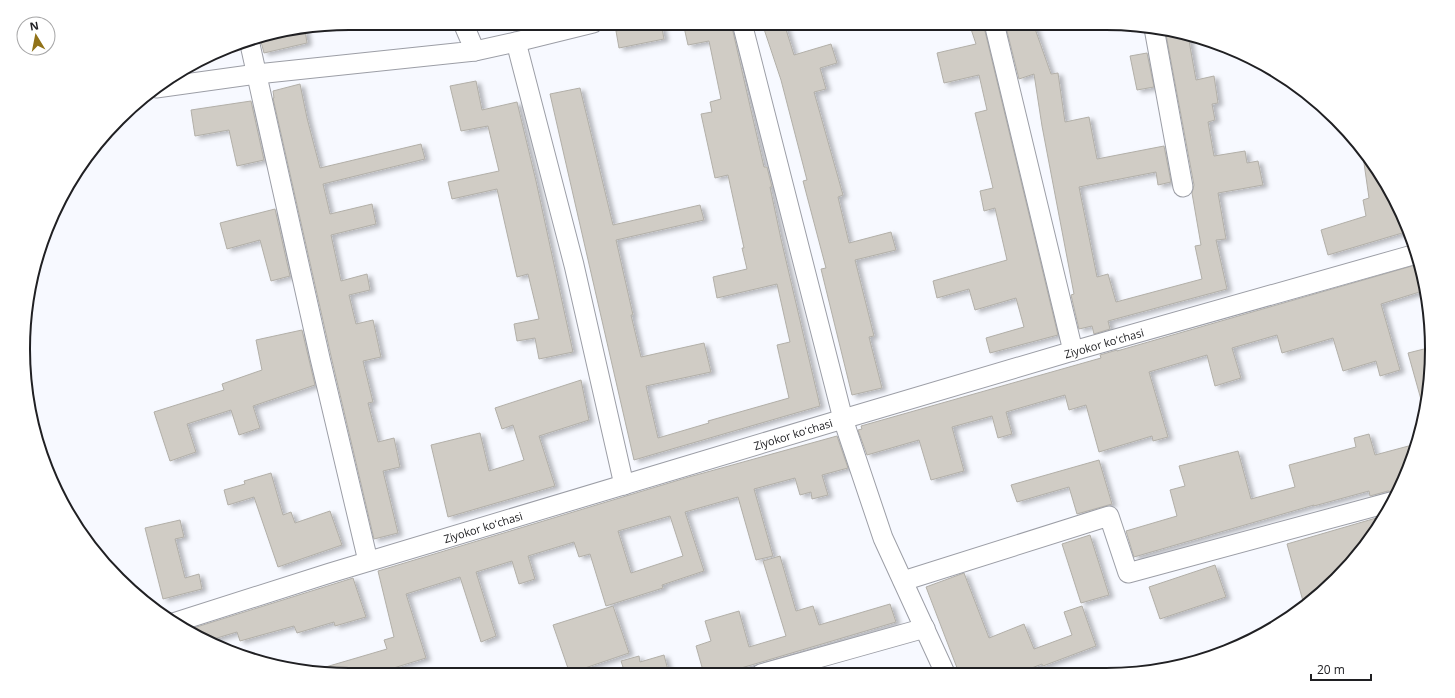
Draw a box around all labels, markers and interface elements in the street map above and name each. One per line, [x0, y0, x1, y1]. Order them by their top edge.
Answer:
north arrow [16, 16, 56, 56]
text: N [28, 17, 40, 34]
street label: Ziyokor koʻchasi [1063, 324, 1145, 362]
street label: Ziyokor koʻchasi [752, 415, 834, 453]
street label: Ziyokor koʻchasi [442, 508, 524, 546]
scale bar [1311, 656, 1371, 682]
text: 20 m [1317, 661, 1345, 678]

